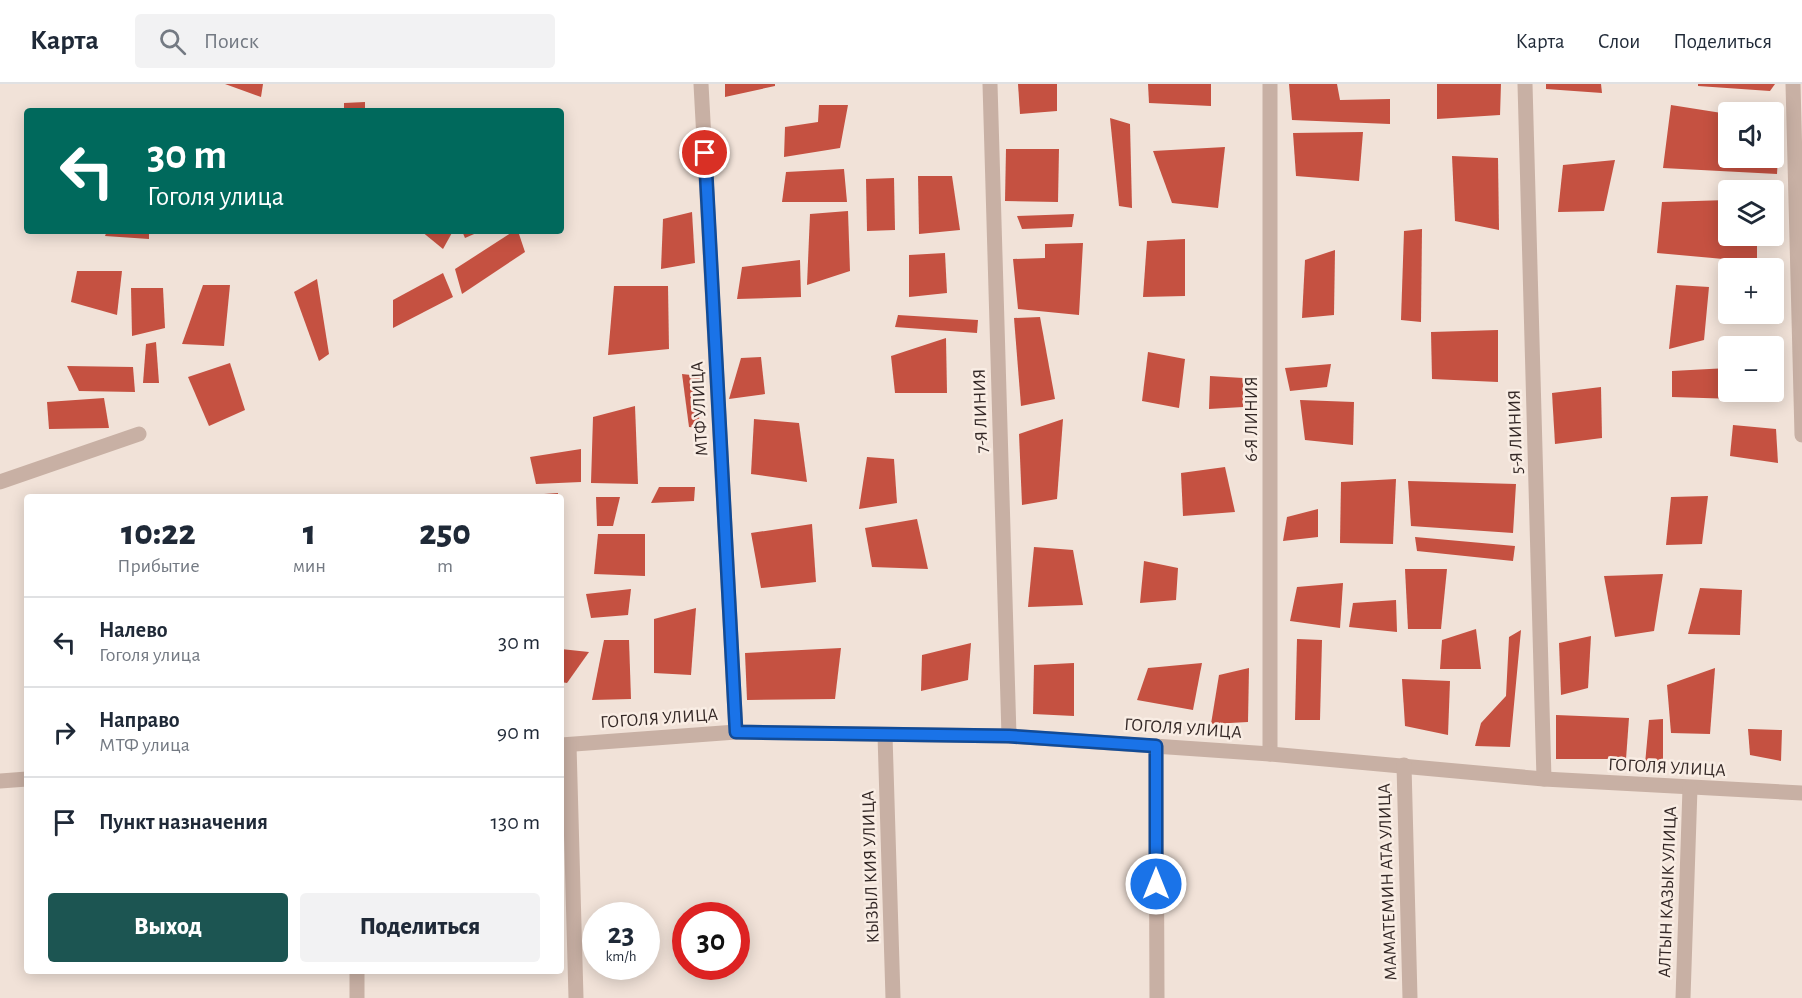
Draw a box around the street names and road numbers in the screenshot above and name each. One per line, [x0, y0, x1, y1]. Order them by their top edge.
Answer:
street label: МТФ УЛИЦА [689, 361, 711, 457]
street label: 7-Я ЛИНИЯ [971, 368, 991, 454]
street label: 6-Я ЛИНИЯ [1243, 376, 1261, 462]
street label: 5-Я ЛИНИЯ [1506, 389, 1526, 475]
street label: ГОГОЛЯ УЛИЦА [600, 706, 719, 732]
street label: ГОГОЛЯ УЛИЦА [1123, 716, 1243, 742]
street label: ГОГОЛЯ УЛИЦА [1608, 756, 1727, 780]
street label: МАМАТЕМИН АТА УЛИЦА [1376, 783, 1400, 981]
street label: КЫЗЫЛ КИЯ УЛИЦА [859, 790, 883, 944]
street label: АЛТЫН КАЗЫК УЛИЦА [1656, 805, 1680, 978]

